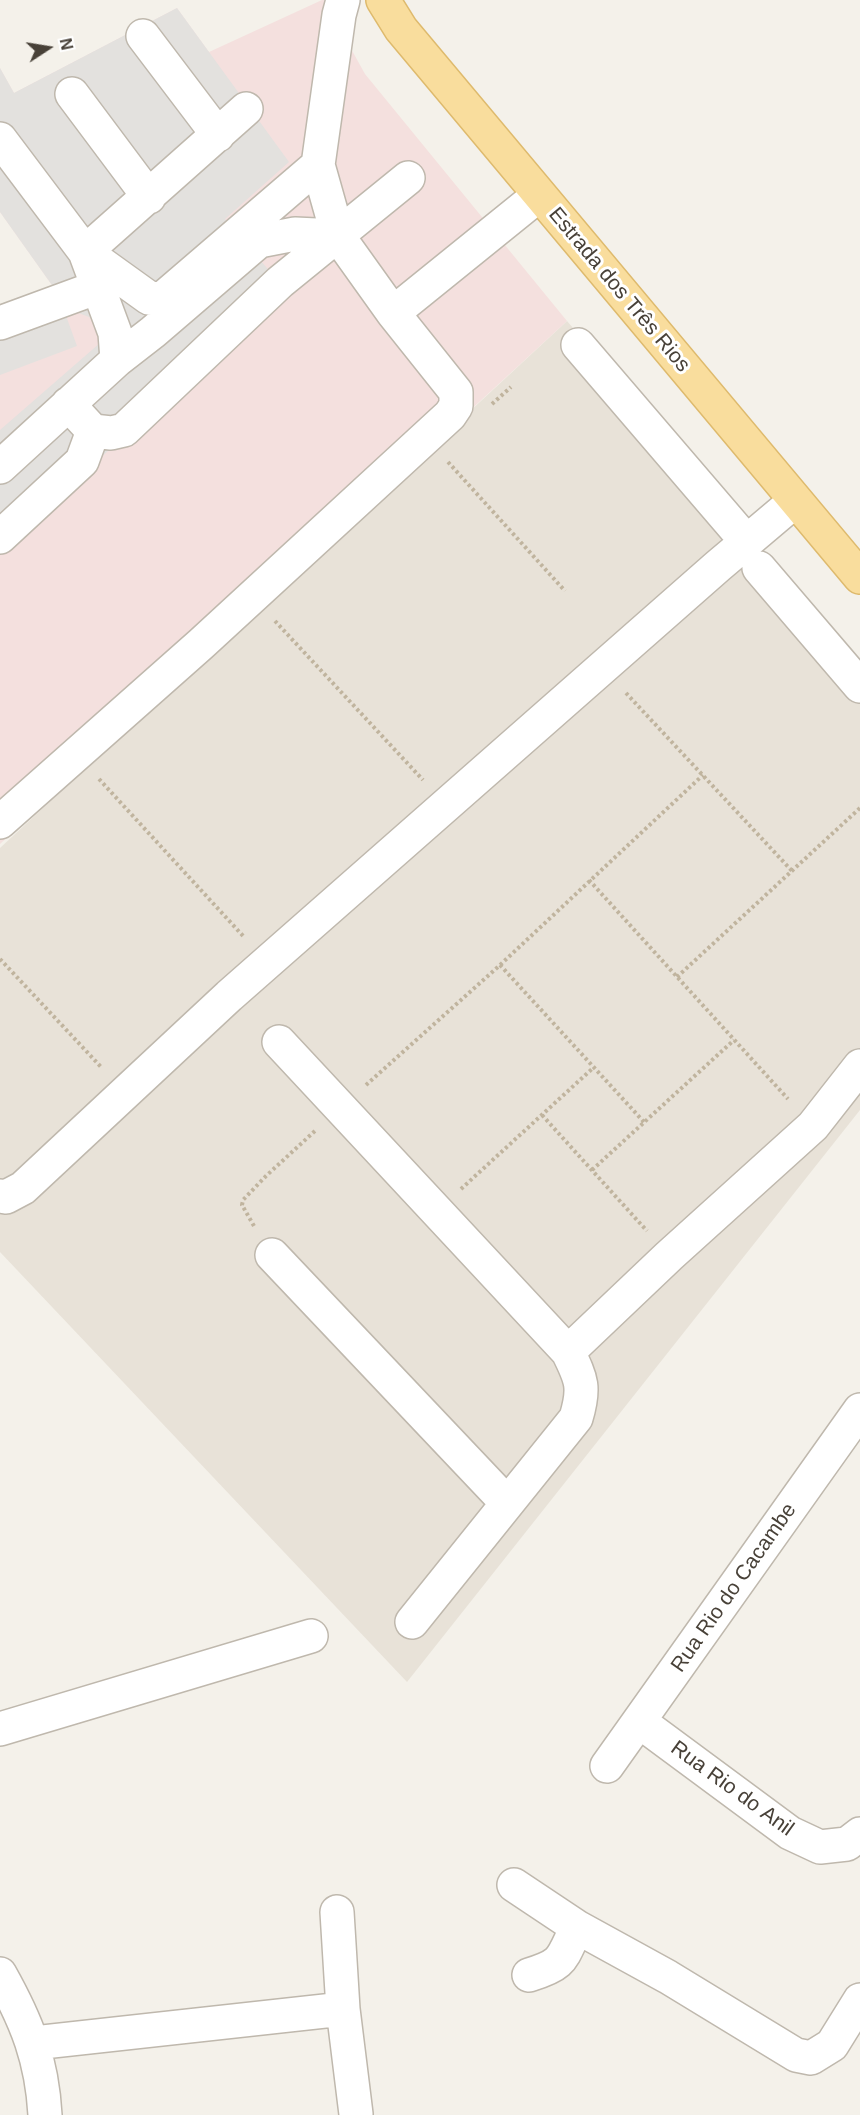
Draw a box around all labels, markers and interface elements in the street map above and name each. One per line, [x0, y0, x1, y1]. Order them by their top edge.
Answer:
north arrow [18, 18, 78, 78]
text: N [57, 37, 76, 52]
street label: Estrada dos Três Rios [543, 203, 695, 377]
street label: Rua Rio do Cacambe [666, 1499, 802, 1677]
street label: Rua Rio do Anil [666, 1736, 798, 1842]

